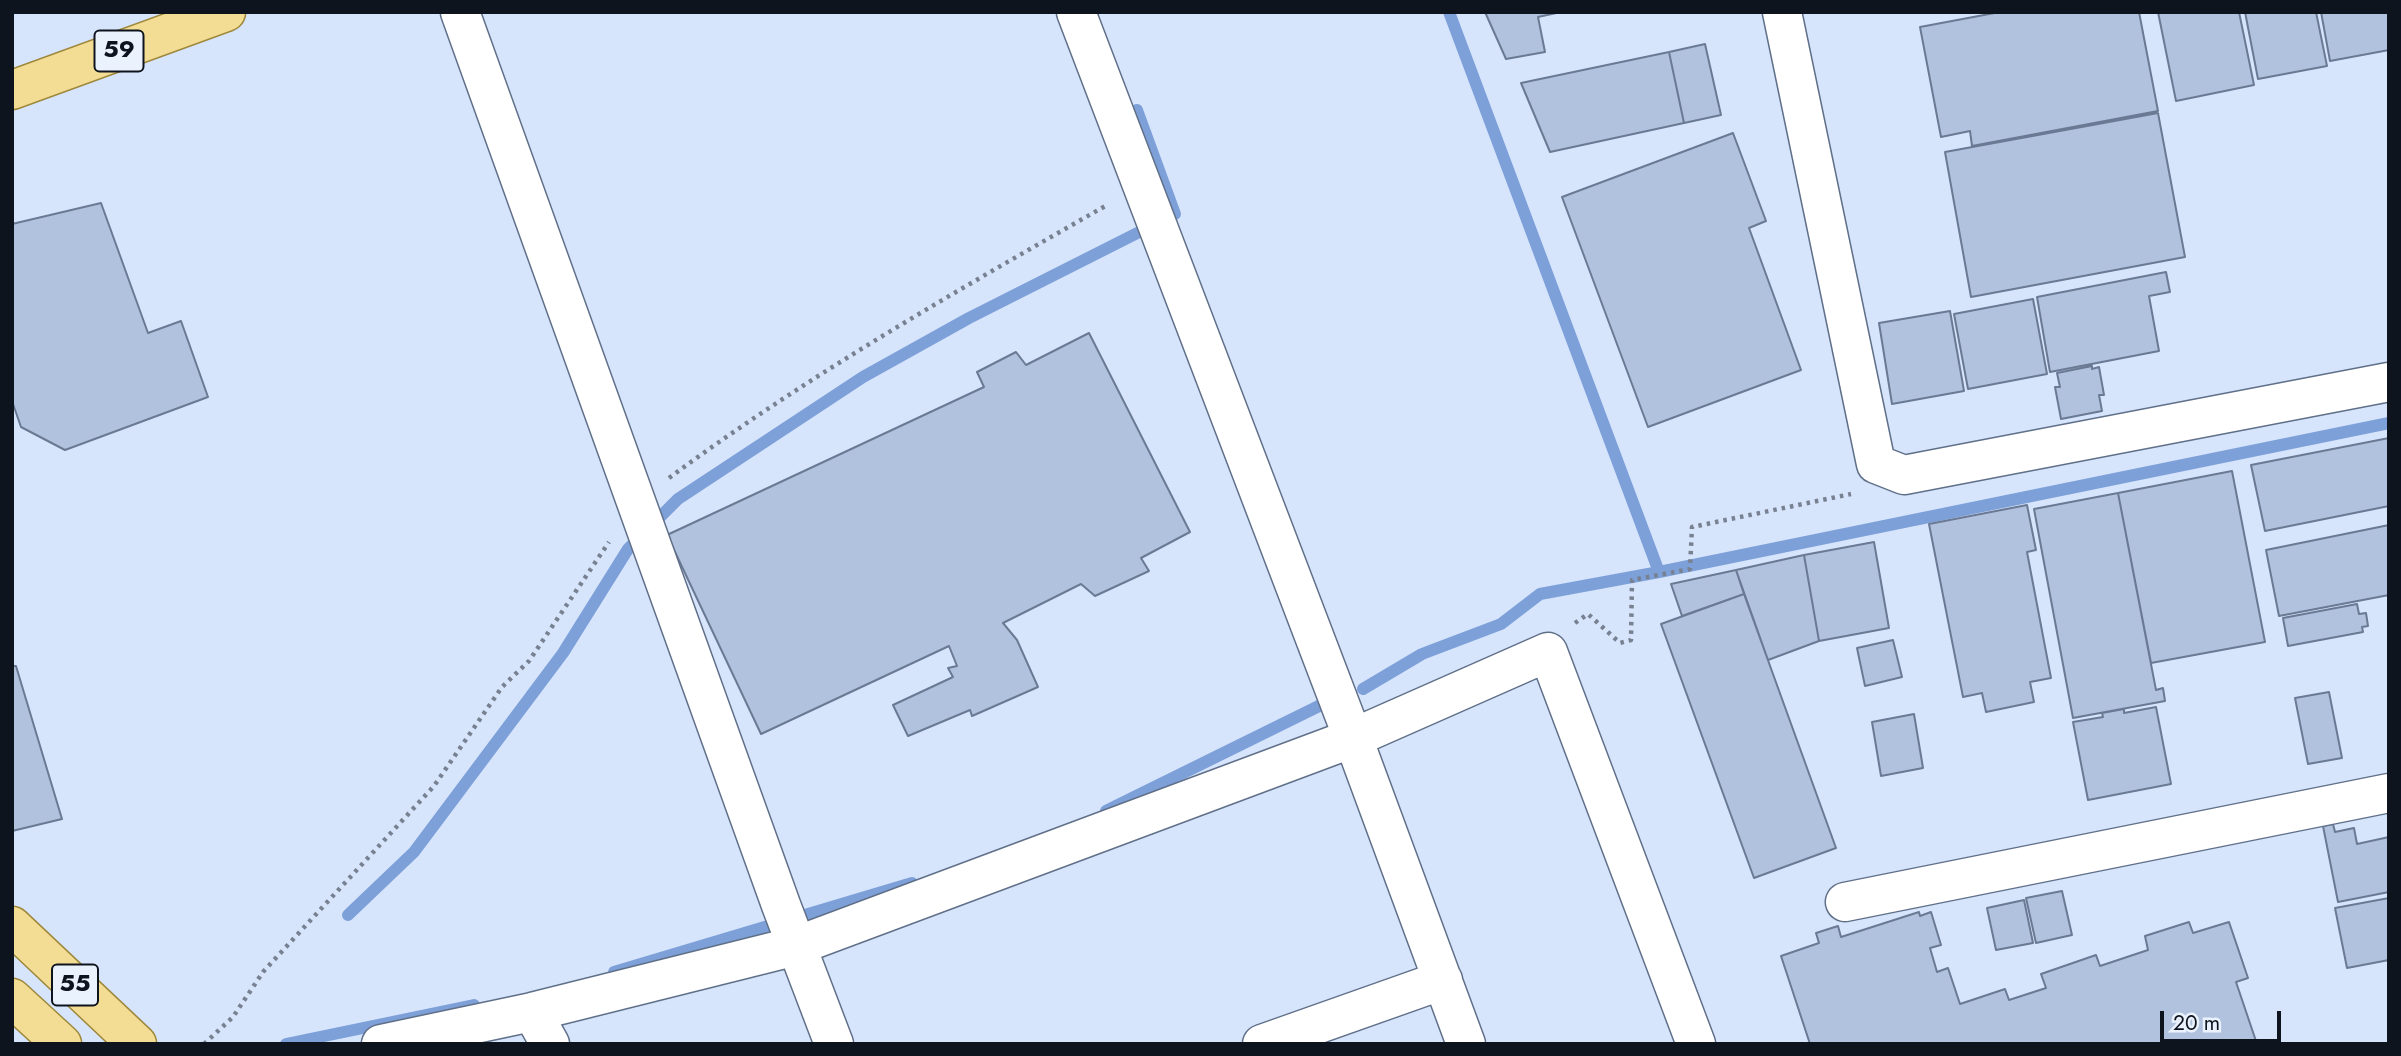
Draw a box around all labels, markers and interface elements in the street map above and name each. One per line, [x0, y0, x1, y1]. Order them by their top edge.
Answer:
road number: 59 [94, 31, 144, 72]
road number: 55 [52, 965, 98, 1006]
scale bar [2163, 996, 2284, 1040]
text: 20 m [2173, 1008, 2220, 1038]

